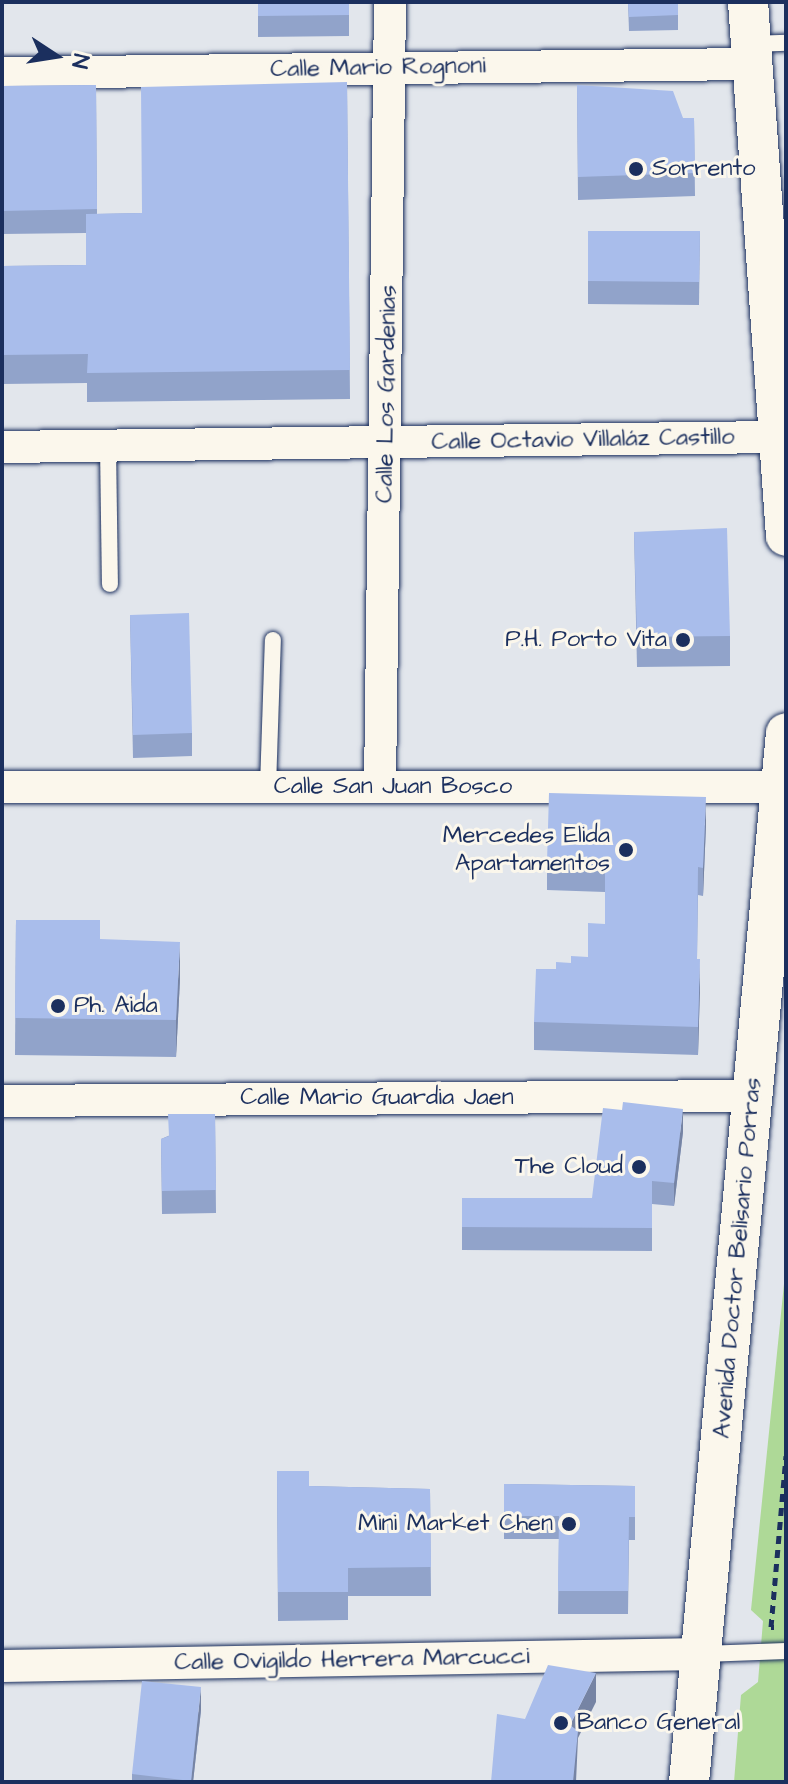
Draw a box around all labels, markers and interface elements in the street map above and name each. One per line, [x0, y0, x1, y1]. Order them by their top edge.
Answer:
north arrow [16, 16, 96, 96]
text: N [63, 51, 97, 71]
street label: Calle Mario Rognoni [270, 52, 486, 84]
place label: Sorrento [652, 155, 756, 183]
marker: Sorrento [627, 160, 645, 178]
street label: Calle Los Gardenias [371, 285, 403, 503]
street label: Calle Octavio Villaláz Castillo [431, 423, 735, 457]
place label: P.H. Porto Vita [505, 626, 667, 654]
marker: P.H. Porto Vita [674, 631, 692, 649]
street label: Calle San Juan Bosco [274, 773, 512, 801]
place label: Mercedes Elida Apartamentos [443, 822, 610, 878]
marker: Mercedes Elida Apartamentos [617, 841, 635, 859]
place label: Ph. Aida [74, 992, 158, 1020]
marker: Ph. Aida [49, 997, 67, 1015]
street label: Avenida Doctor Belisario Porras [708, 1076, 768, 1440]
street label: Calle Mario Guardia Jaen [240, 1084, 514, 1112]
place label: The Cloud [515, 1153, 623, 1181]
marker: The Cloud [630, 1158, 648, 1176]
place label: Mini Market Chen [358, 1510, 553, 1538]
marker: Mini Market Chen [560, 1515, 578, 1533]
street label: Calle Ovigildo Herrera Marcucci [174, 1643, 530, 1677]
place label: Banco General [577, 1709, 740, 1737]
marker: Banco General [552, 1714, 570, 1732]

